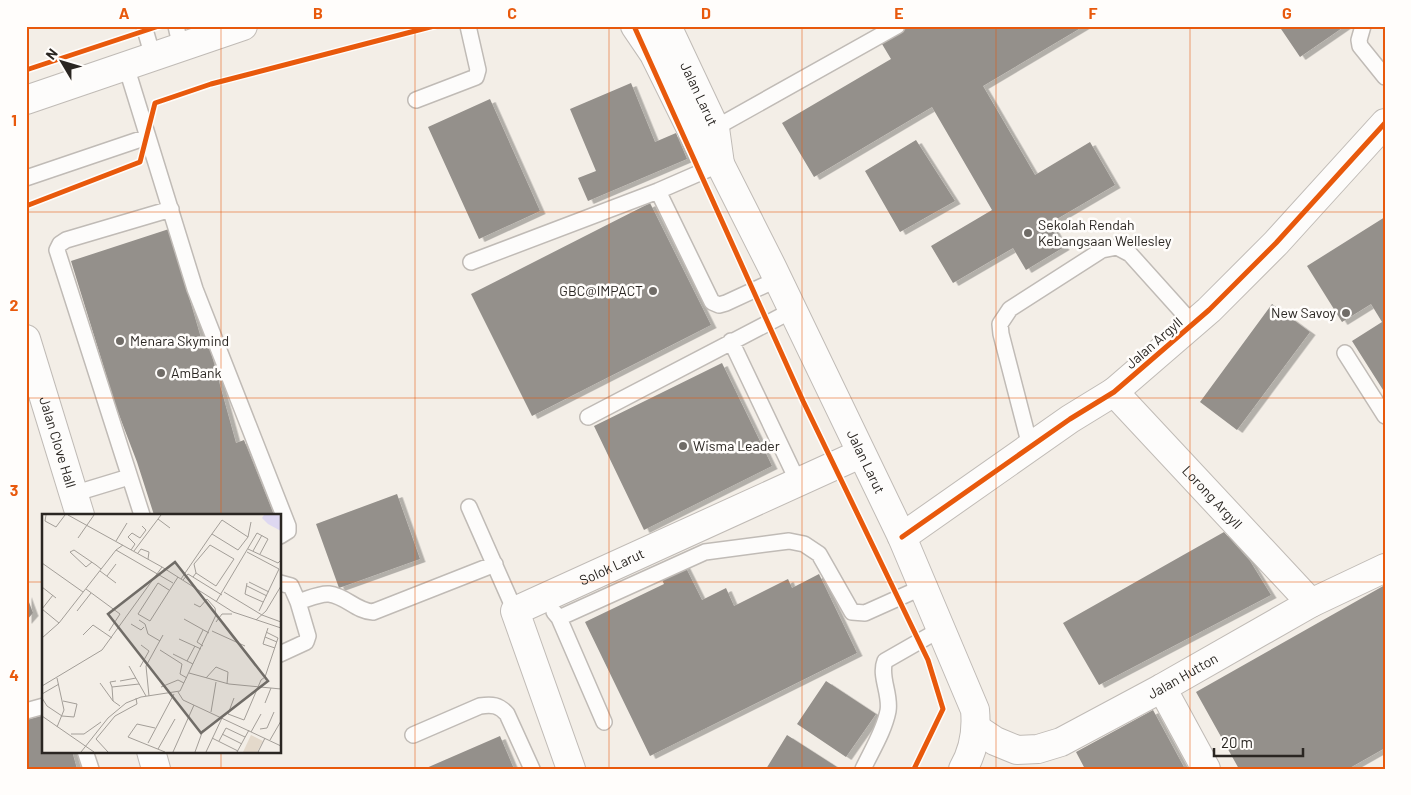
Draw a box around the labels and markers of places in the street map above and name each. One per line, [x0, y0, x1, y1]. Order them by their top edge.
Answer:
place label: Sekolah Rendah Kebangsaan Wellesley [1038, 216, 1172, 249]
marker: Sekolah Rendah Kebangsaan Wellesley [1022, 227, 1034, 239]
place label: GBC@IMPACT [559, 282, 643, 299]
marker: GBC@IMPACT [647, 285, 659, 297]
place label: New Savoy [1271, 304, 1337, 321]
marker: New Savoy [1340, 307, 1352, 319]
place label: Menara Skymind [130, 332, 229, 349]
marker: Menara Skymind [114, 335, 126, 347]
place label: AmBank [171, 364, 221, 381]
marker: AmBank [155, 367, 167, 379]
place label: Wisma Leader [693, 437, 780, 454]
marker: Wisma Leader [677, 440, 689, 452]

